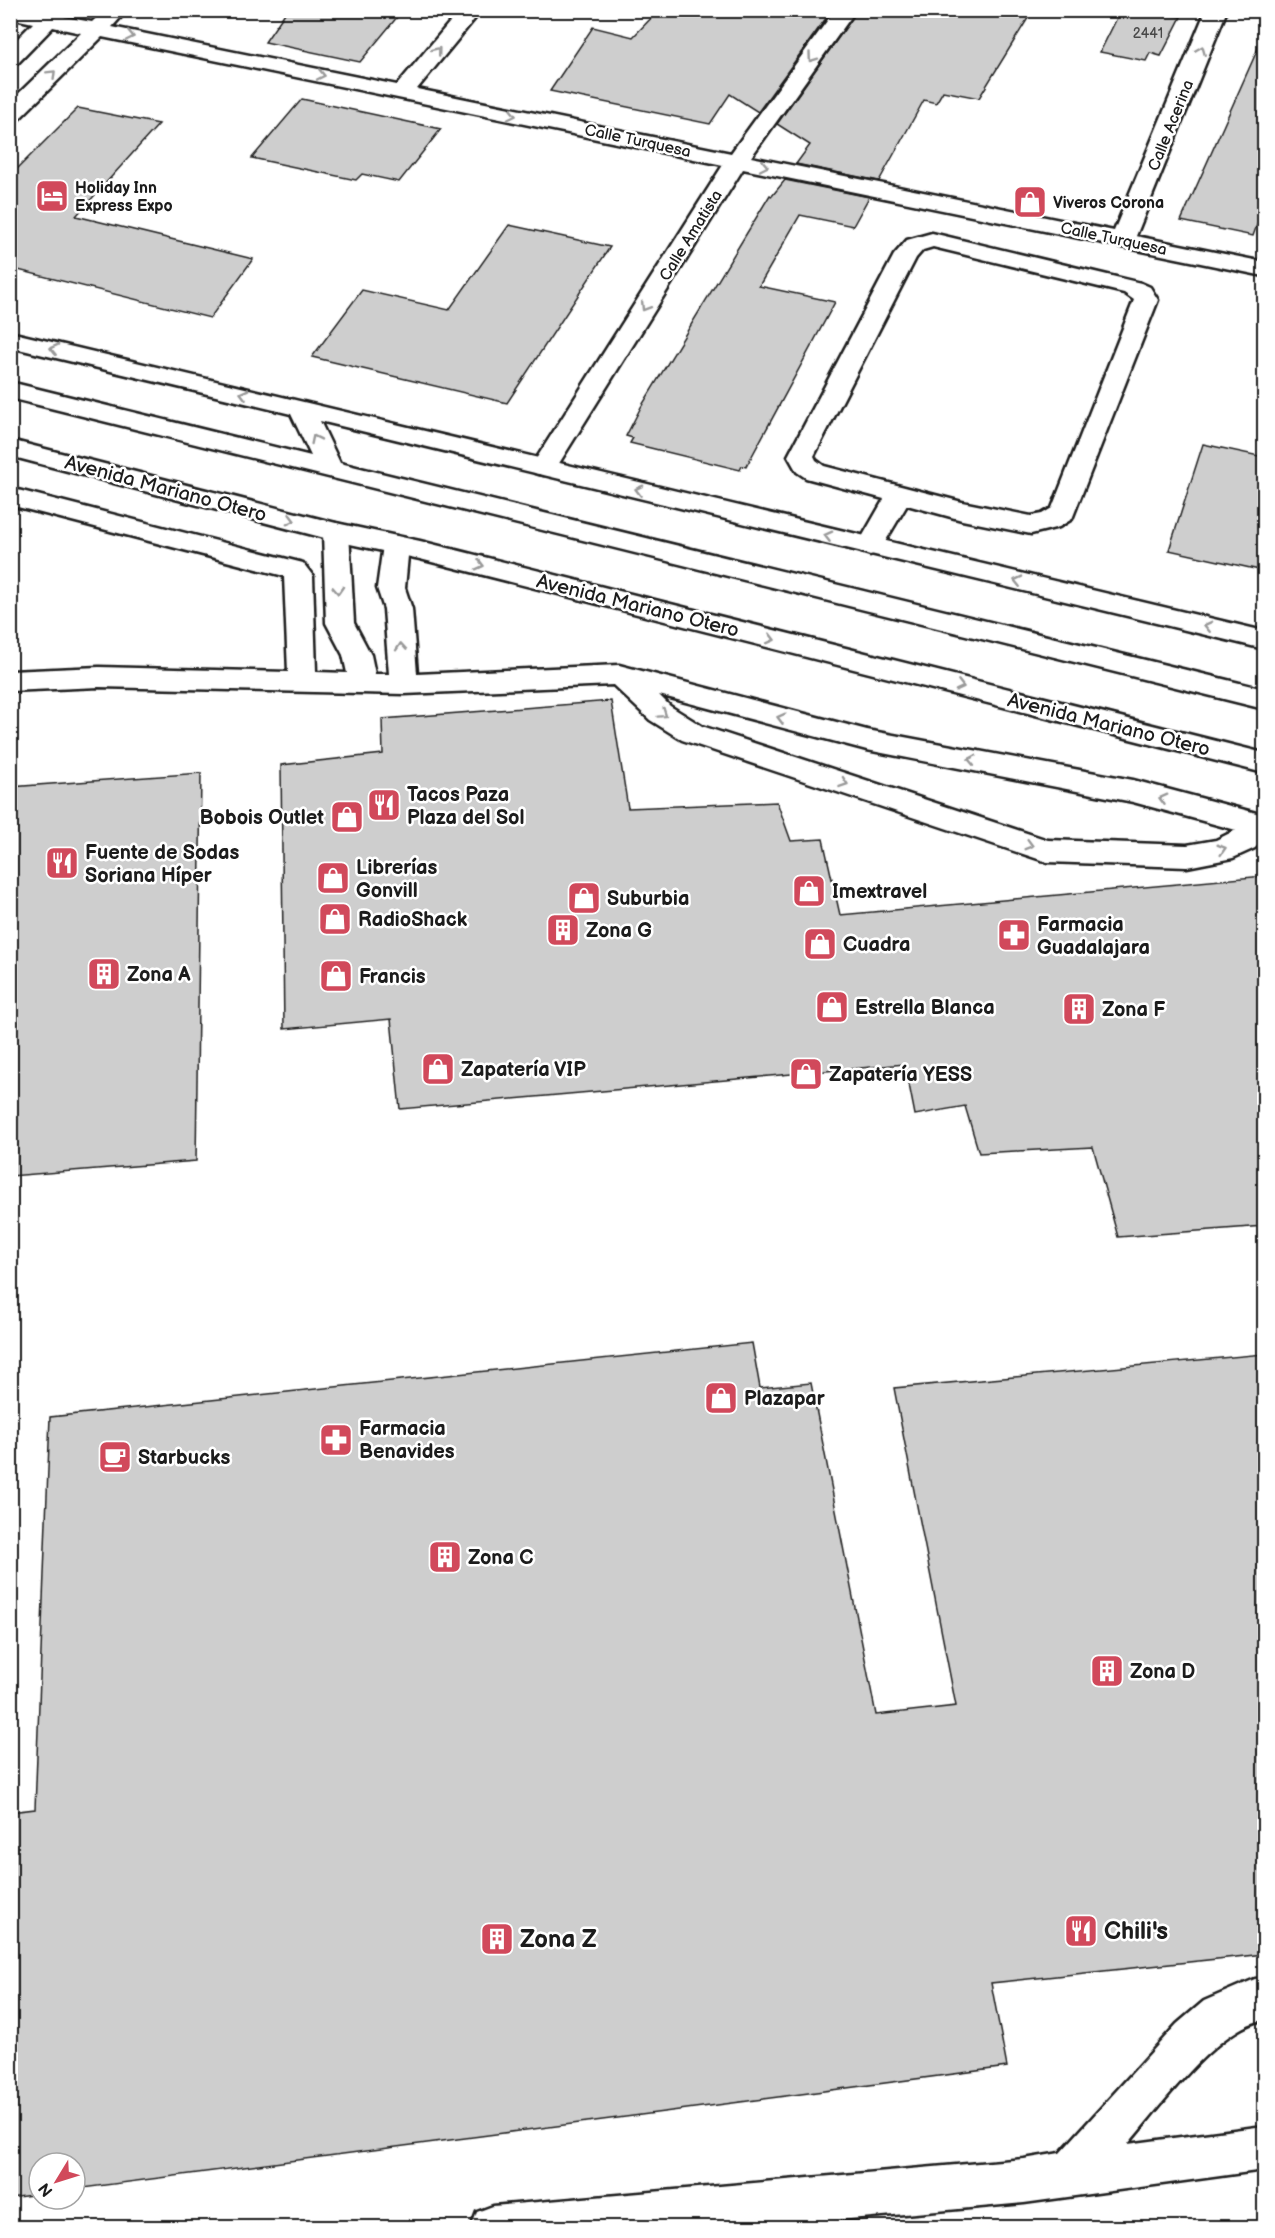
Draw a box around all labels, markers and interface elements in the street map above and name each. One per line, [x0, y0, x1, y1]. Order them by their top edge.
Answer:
house number: 2441 [1133, 25, 1163, 42]
one-way arrow [124, 29, 134, 42]
one-way arrow [1194, 45, 1206, 56]
one-way arrow [430, 47, 441, 58]
one-way arrow [808, 51, 819, 62]
one-way arrow [315, 68, 325, 81]
one-way arrow [45, 70, 56, 81]
street label: Calle Acerina [1145, 77, 1198, 174]
one-way arrow [506, 107, 516, 120]
street label: Calle Turquesa [583, 121, 693, 162]
one-way arrow [759, 159, 769, 172]
hotel icon: Holiday Inn Express Expo [34, 178, 70, 214]
place label: Holiday Inn Express Expo [75, 179, 173, 216]
shop icon: Viveros Corona [1012, 184, 1048, 220]
street label: Calle Amatista [656, 187, 727, 285]
place label: Viveros Corona [1053, 194, 1164, 213]
street label: Calle Turquesa [1059, 219, 1169, 260]
one-way arrow [641, 300, 652, 311]
one-way arrow [49, 344, 59, 357]
one-way arrow [239, 389, 249, 402]
one-way arrow [311, 434, 323, 445]
street label: Avenida Mariano Otero [62, 450, 269, 527]
one-way arrow [634, 484, 644, 497]
one-way arrow [285, 513, 296, 525]
one-way arrow [823, 530, 833, 543]
one-way arrow [475, 558, 485, 571]
street label: Avenida Mariano Otero [534, 569, 741, 643]
one-way arrow [1013, 576, 1023, 589]
one-way arrow [332, 586, 345, 595]
one-way arrow [1203, 621, 1213, 634]
one-way arrow [766, 631, 776, 644]
one-way arrow [395, 642, 408, 651]
one-way arrow [955, 679, 965, 692]
street label: Avenida Mariano Otero [1005, 688, 1212, 762]
one-way arrow [656, 707, 667, 718]
one-way arrow [776, 713, 786, 726]
one-way arrow [967, 754, 977, 767]
one-way arrow [838, 776, 849, 788]
place label: Tacos Paza Plaza del Sol [407, 783, 524, 830]
restaurant icon: Tacos Paza Plaza del Sol [366, 787, 402, 823]
one-way arrow [1158, 794, 1168, 807]
shop icon: Bobois Outlet [329, 799, 365, 835]
place label: Bobois Outlet [199, 806, 324, 830]
one-way arrow [1024, 838, 1034, 851]
place label: Fuente de Sodas Soriana Híper [85, 841, 240, 888]
one-way arrow [1216, 844, 1227, 856]
restaurant icon: Fuente de Sodas Soriana Híper [44, 845, 80, 881]
place label: Librerías Gonvill [356, 856, 438, 903]
shop icon: Librerías Gonvill [315, 860, 351, 896]
shop icon: Imextravel [791, 873, 827, 909]
shop icon: Suburbia [566, 880, 602, 916]
place label: Imextravel [832, 880, 927, 904]
place label: Suburbia [607, 887, 689, 911]
shop icon: RadioShack [317, 901, 353, 937]
place label: RadioShack [358, 908, 468, 932]
building icon: Zona G [545, 912, 581, 948]
place label: Farmacia Guadalajara [1037, 913, 1150, 960]
pharmacy icon: Farmacia Guadalajara [996, 917, 1032, 953]
place label: Zona G [586, 919, 652, 943]
shop icon: Cuadra [802, 926, 838, 962]
place label: Cuadra [843, 933, 911, 957]
building icon: Zona A [86, 956, 122, 992]
shop icon: Francis [318, 958, 354, 994]
place label: Zona A [127, 963, 191, 987]
place label: Francis [359, 965, 426, 989]
shop icon: Estrella Blanca [814, 989, 850, 1025]
building icon: Zona F [1061, 991, 1097, 1027]
place label: Estrella Blanca [855, 996, 995, 1020]
place label: Zona F [1102, 998, 1165, 1022]
shop icon: Zapatería VIP [420, 1051, 456, 1087]
shop icon: Zapatería YESS [788, 1056, 824, 1092]
place label: Zapatería VIP [461, 1058, 586, 1082]
place label: Zapatería YESS [829, 1063, 972, 1087]
shop icon: Plazapar [703, 1380, 739, 1416]
place label: Plazapar [744, 1387, 826, 1411]
place label: Farmacia Benavides [359, 1417, 455, 1464]
pharmacy icon: Farmacia Benavides [318, 1422, 354, 1458]
cafe icon: Starbucks [97, 1439, 133, 1475]
place label: Starbucks [138, 1446, 230, 1470]
building icon: Zona C [427, 1539, 463, 1575]
place label: Zona C [468, 1546, 534, 1570]
building icon: Zona D [1089, 1653, 1125, 1689]
place label: Zona D [1130, 1660, 1195, 1684]
restaurant icon: Chili's [1063, 1913, 1099, 1949]
place label: Chili's [1104, 1917, 1168, 1946]
building icon: Zona Z [479, 1921, 515, 1957]
place label: Zona Z [520, 1925, 597, 1954]
north arrow [27, 2151, 87, 2211]
text: N [35, 2179, 58, 2200]

